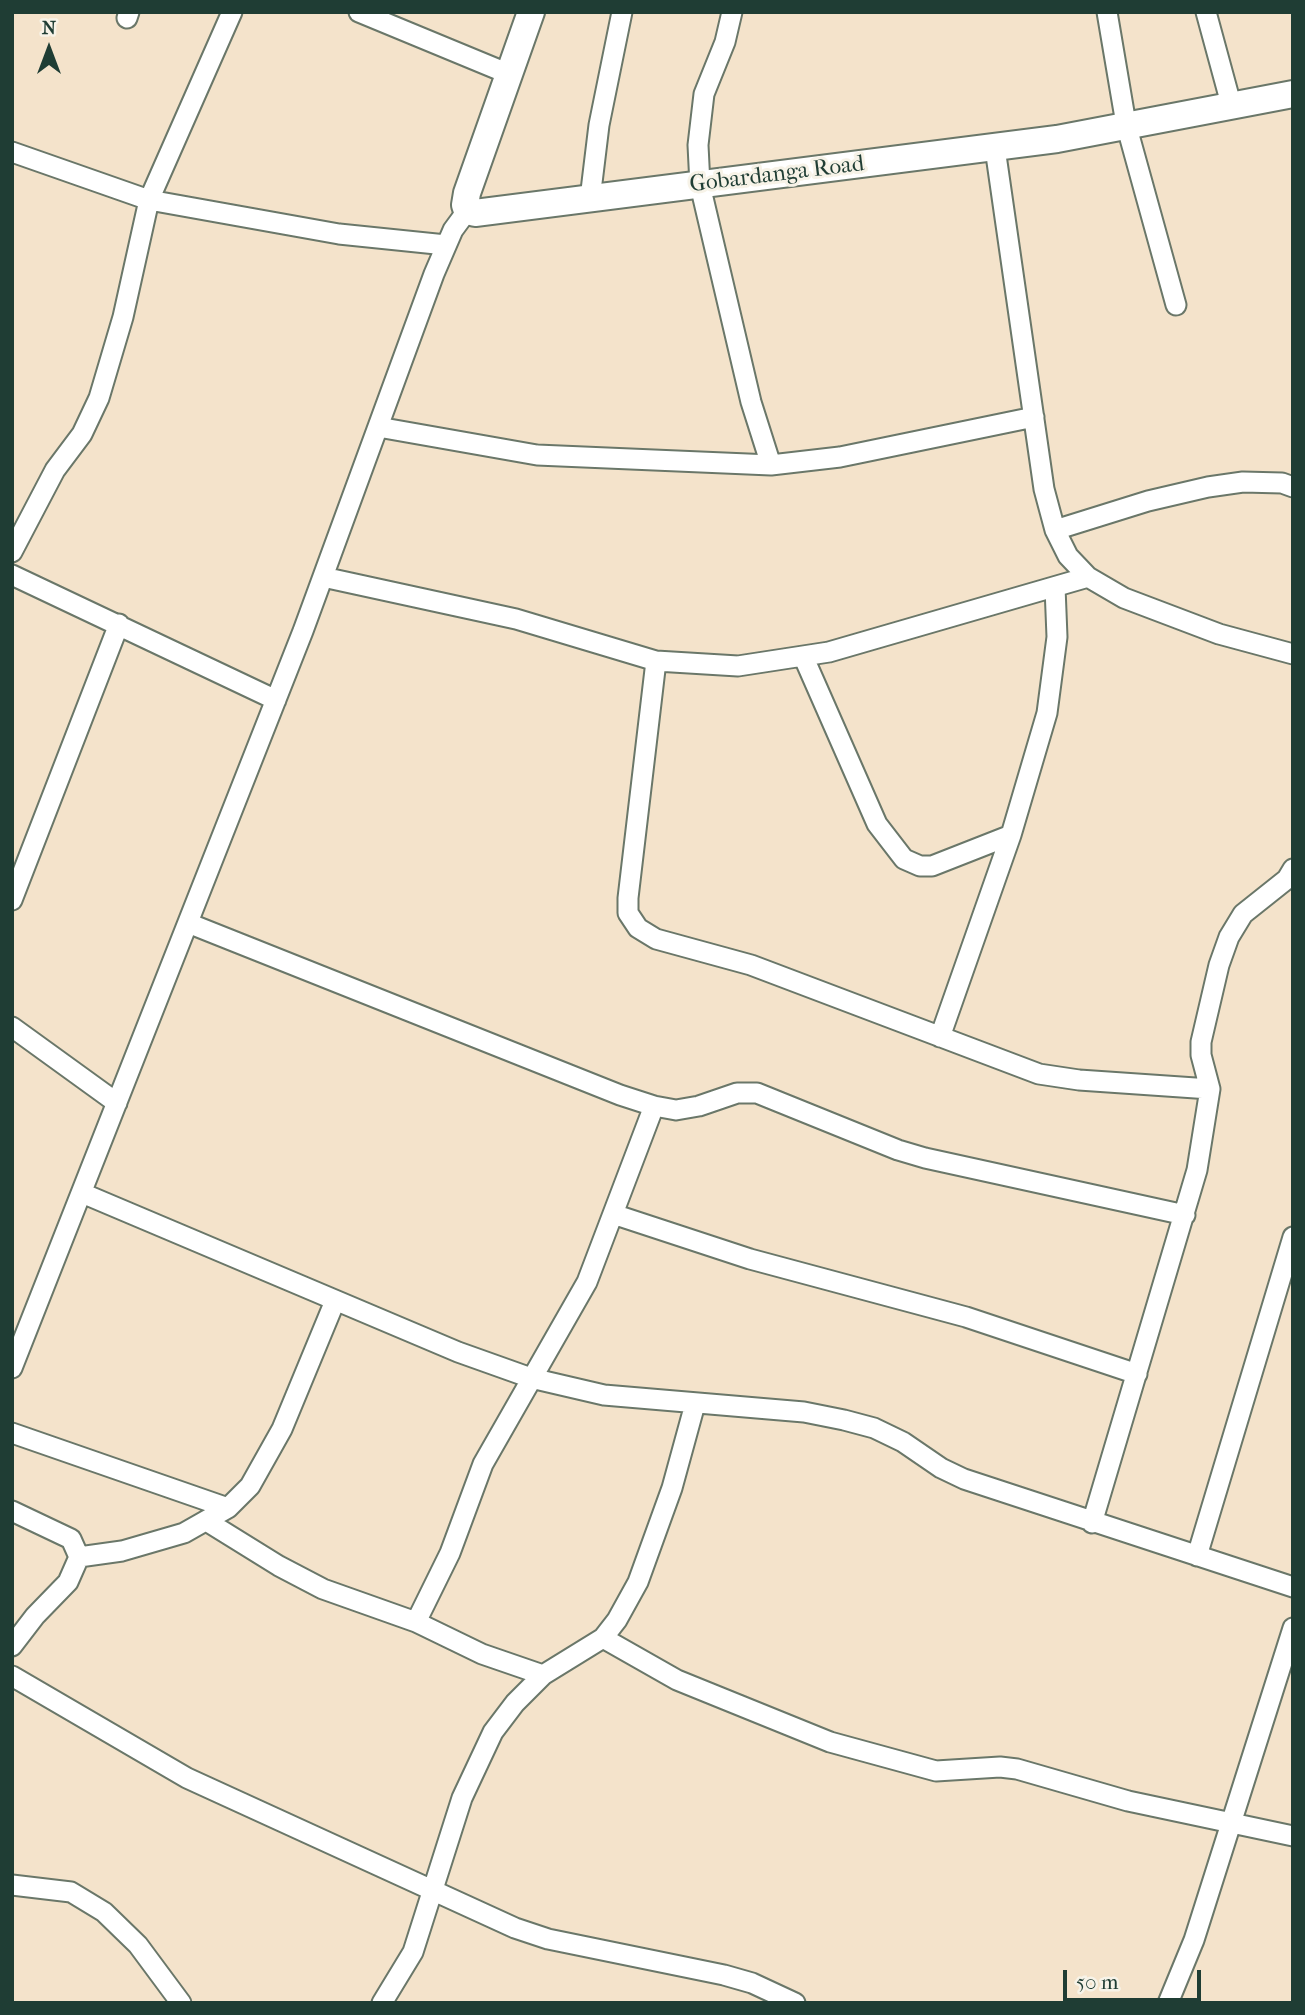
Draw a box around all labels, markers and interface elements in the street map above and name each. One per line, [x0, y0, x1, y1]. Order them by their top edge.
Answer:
north arrow [14, 14, 84, 84]
text: N [42, 17, 56, 39]
street label: Gobardanga Road [688, 151, 866, 199]
scale bar [1067, 1955, 1205, 1999]
text: 50 m [1076, 1970, 1119, 1994]

